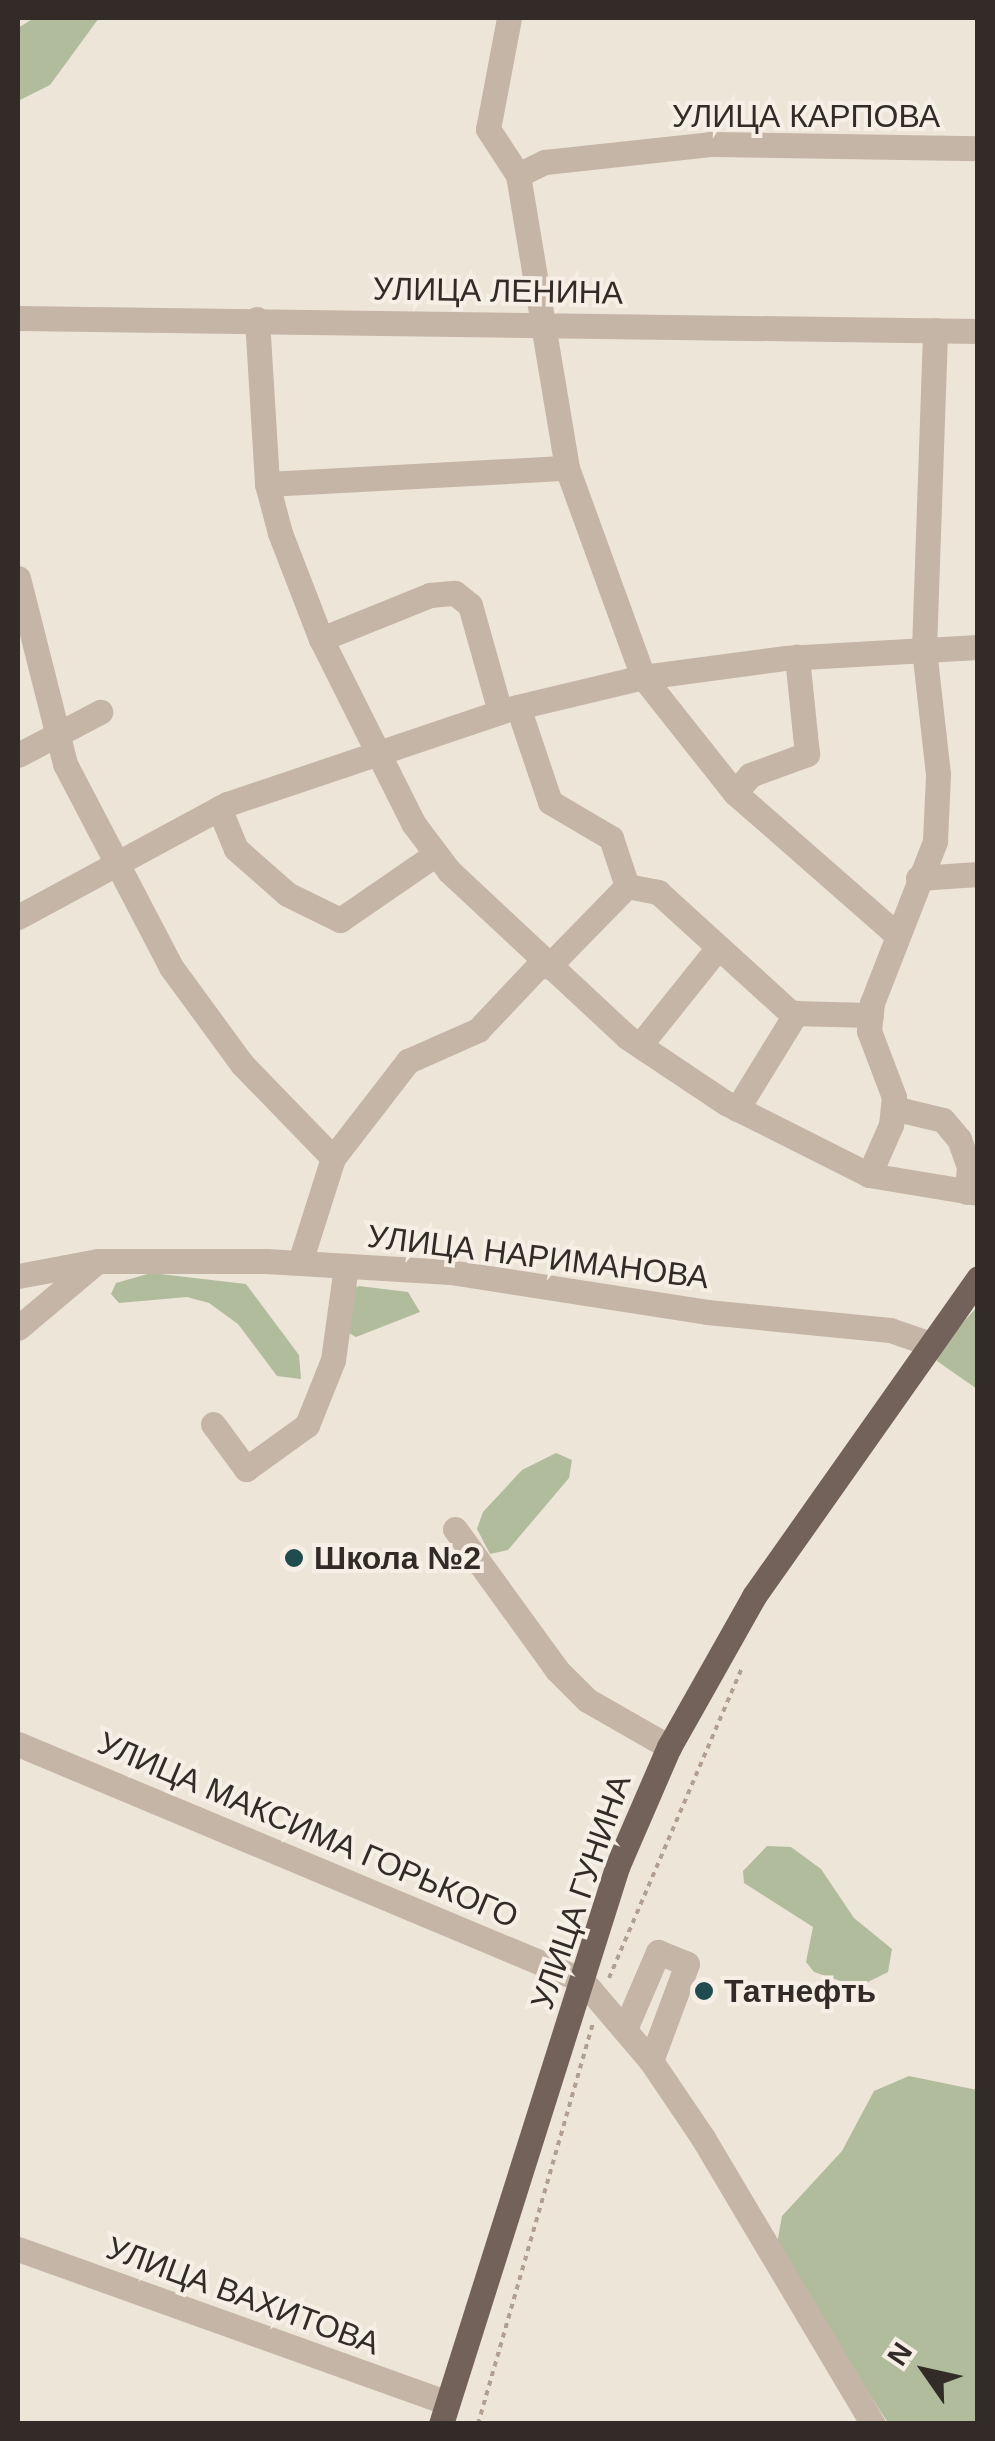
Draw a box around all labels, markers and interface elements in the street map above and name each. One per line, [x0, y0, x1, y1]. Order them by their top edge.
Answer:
street label: УЛИЦА КАРПОВА [672, 97, 940, 135]
street label: УЛИЦА ЛЕНИНА [373, 270, 623, 312]
street label: УЛИЦА НАРИМАНОВА [365, 1217, 711, 1297]
place label: Школа №2 [314, 1539, 481, 1577]
marker: Школа №2 [283, 1547, 305, 1569]
street label: УЛИЦА МАКСИМА ГОРЬКОГО [92, 1724, 524, 1936]
street label: УЛИЦА ГУНИНА [523, 1770, 639, 2014]
place label: Татнефть [724, 1972, 876, 2010]
marker: Татнефть [693, 1980, 715, 2002]
street label: УЛИЦА ВАХИТОВА [101, 2229, 385, 2363]
north arrow [875, 2321, 975, 2421]
text: N [881, 2337, 918, 2371]

